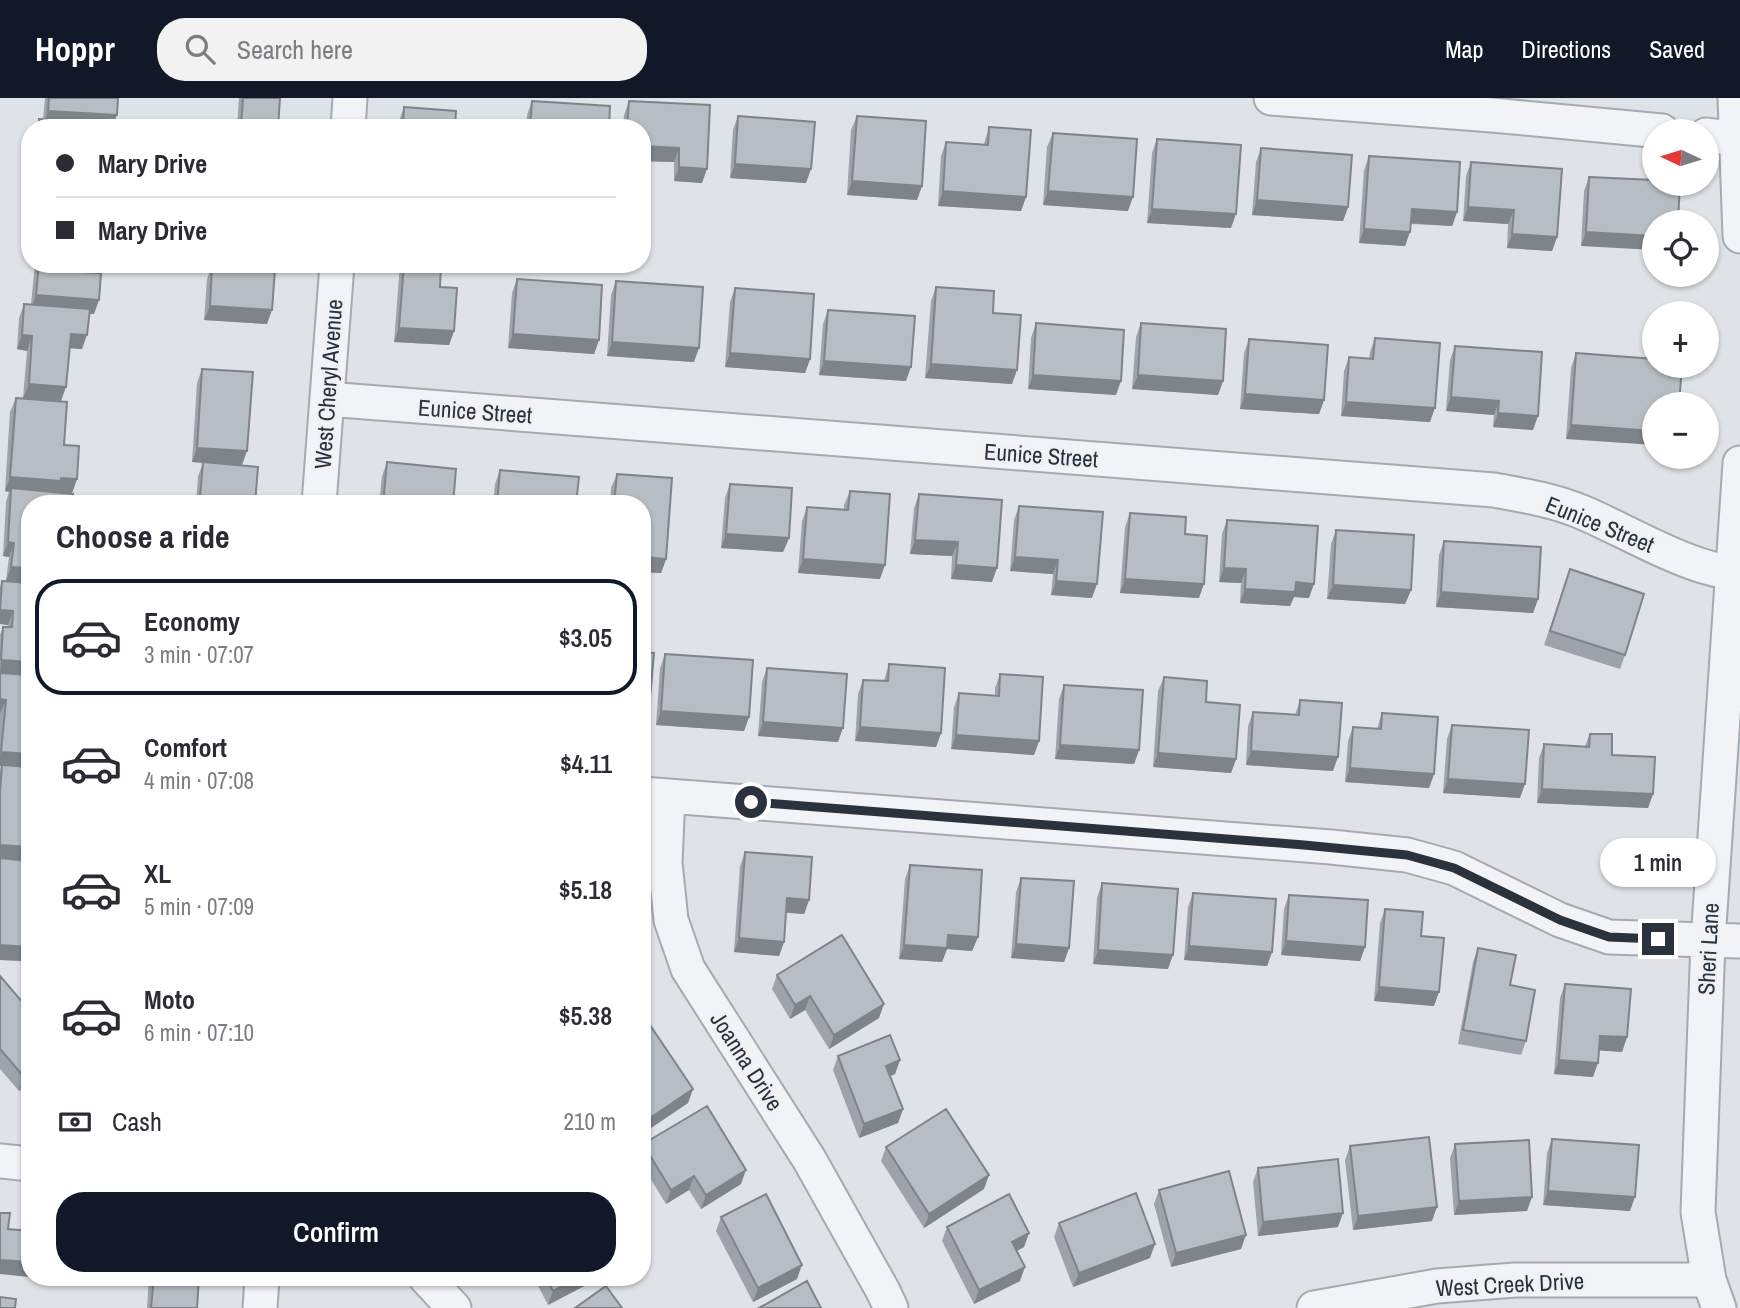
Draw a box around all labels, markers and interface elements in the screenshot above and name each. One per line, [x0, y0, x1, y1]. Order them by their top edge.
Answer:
search box [157, 18, 647, 81]
text: Hoppr [35, 27, 115, 71]
icon: search [181, 30, 219, 68]
text: Search here [237, 32, 353, 67]
text: Map [1445, 33, 1483, 65]
text: Directions [1521, 33, 1611, 65]
text: Saved [1649, 33, 1705, 65]
north arrow [1642, 119, 1718, 196]
map controls [1642, 119, 1719, 469]
text: Mary Drive [98, 146, 207, 181]
button: locate [1642, 210, 1719, 287]
text: Mary Drive [98, 213, 207, 248]
street label: West Cheryl Avenue [307, 298, 349, 470]
button: + [1642, 301, 1719, 378]
street label: Eunice Street [417, 392, 533, 430]
button: − [1642, 392, 1719, 469]
street label: Eunice Street [983, 436, 1099, 474]
street label: Eunice Street [1541, 488, 1659, 560]
text: Choose a ride [56, 515, 230, 558]
text: Economy [144, 604, 240, 639]
icon: car [60, 606, 123, 669]
text: $3.05 [559, 620, 612, 655]
text: 3 min · 07:07 [144, 639, 254, 670]
text: Comfort [144, 730, 227, 765]
icon: car [60, 732, 123, 795]
text: $4.11 [560, 746, 612, 781]
text: 4 min · 07:08 [144, 765, 254, 796]
route start [735, 786, 767, 818]
callout: 1 min [1600, 838, 1716, 886]
text: 1 min [1634, 847, 1682, 878]
text: XL [144, 856, 171, 891]
icon: car [60, 858, 123, 921]
text: $5.18 [559, 872, 612, 907]
text: 5 min · 07:09 [144, 891, 254, 922]
street label: Sheri Lane [1690, 902, 1726, 996]
route end [1642, 923, 1674, 955]
text: Moto [144, 982, 195, 1017]
icon: car [60, 984, 123, 1047]
text: $5.38 [559, 998, 612, 1033]
street label: Joanna Drive [703, 1006, 791, 1116]
text: 6 min · 07:10 [144, 1017, 254, 1048]
icon: cash [56, 1103, 94, 1141]
text: Cash [112, 1104, 162, 1139]
text: 210 m [564, 1106, 616, 1137]
button: Confirm [56, 1192, 616, 1272]
street label: West Creek Drive [1435, 1265, 1585, 1303]

